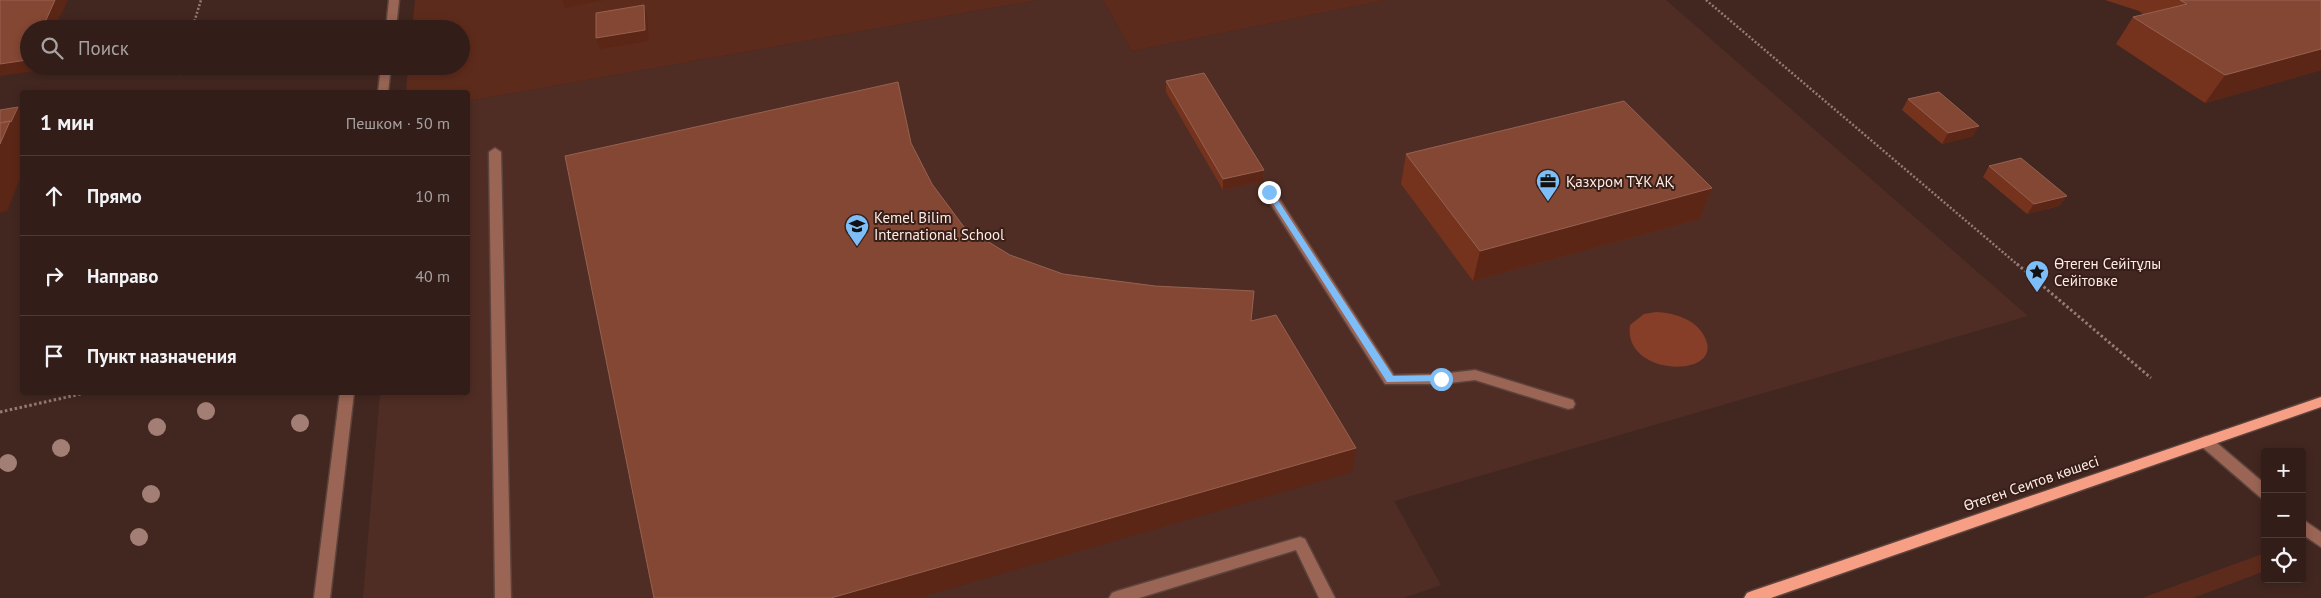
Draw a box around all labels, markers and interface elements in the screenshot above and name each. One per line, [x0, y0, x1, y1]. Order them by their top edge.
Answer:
search box [20, 20, 470, 75]
icon: search [38, 34, 66, 62]
text: Поиск [78, 36, 129, 60]
text: 1 мин [40, 109, 94, 136]
text: Пешком · 50 m [346, 113, 450, 133]
office icon: Қазхром ТҰК АҚ [1535, 168, 1561, 202]
place label: Қазхром ТҰК АҚ [1566, 172, 1675, 191]
route end [1258, 181, 1281, 204]
icon: ahead [40, 182, 68, 210]
text: Прямо [87, 184, 142, 208]
text: 10 m [415, 186, 450, 206]
place label: Kemel Bilim International School [874, 208, 1005, 244]
school or university icon: Kemel Bilim International School [844, 213, 870, 247]
place label: Өтеген Сейітұлы Сейітовке [2054, 254, 2161, 290]
place icon: Өтеген Сейітұлы Сейітовке [2024, 259, 2050, 293]
icon: right [40, 262, 68, 290]
text: Направо [87, 264, 158, 288]
text: 40 m [415, 266, 450, 286]
icon: arrive [40, 342, 68, 370]
text: Пункт назначения [87, 344, 237, 368]
route start [1430, 368, 1453, 391]
map controls [2261, 448, 2306, 583]
button: + [2261, 448, 2306, 493]
street label: Өтеген Сеитов көшесі [1961, 451, 2101, 515]
button: − [2261, 493, 2306, 538]
button: locate [2261, 538, 2306, 583]

